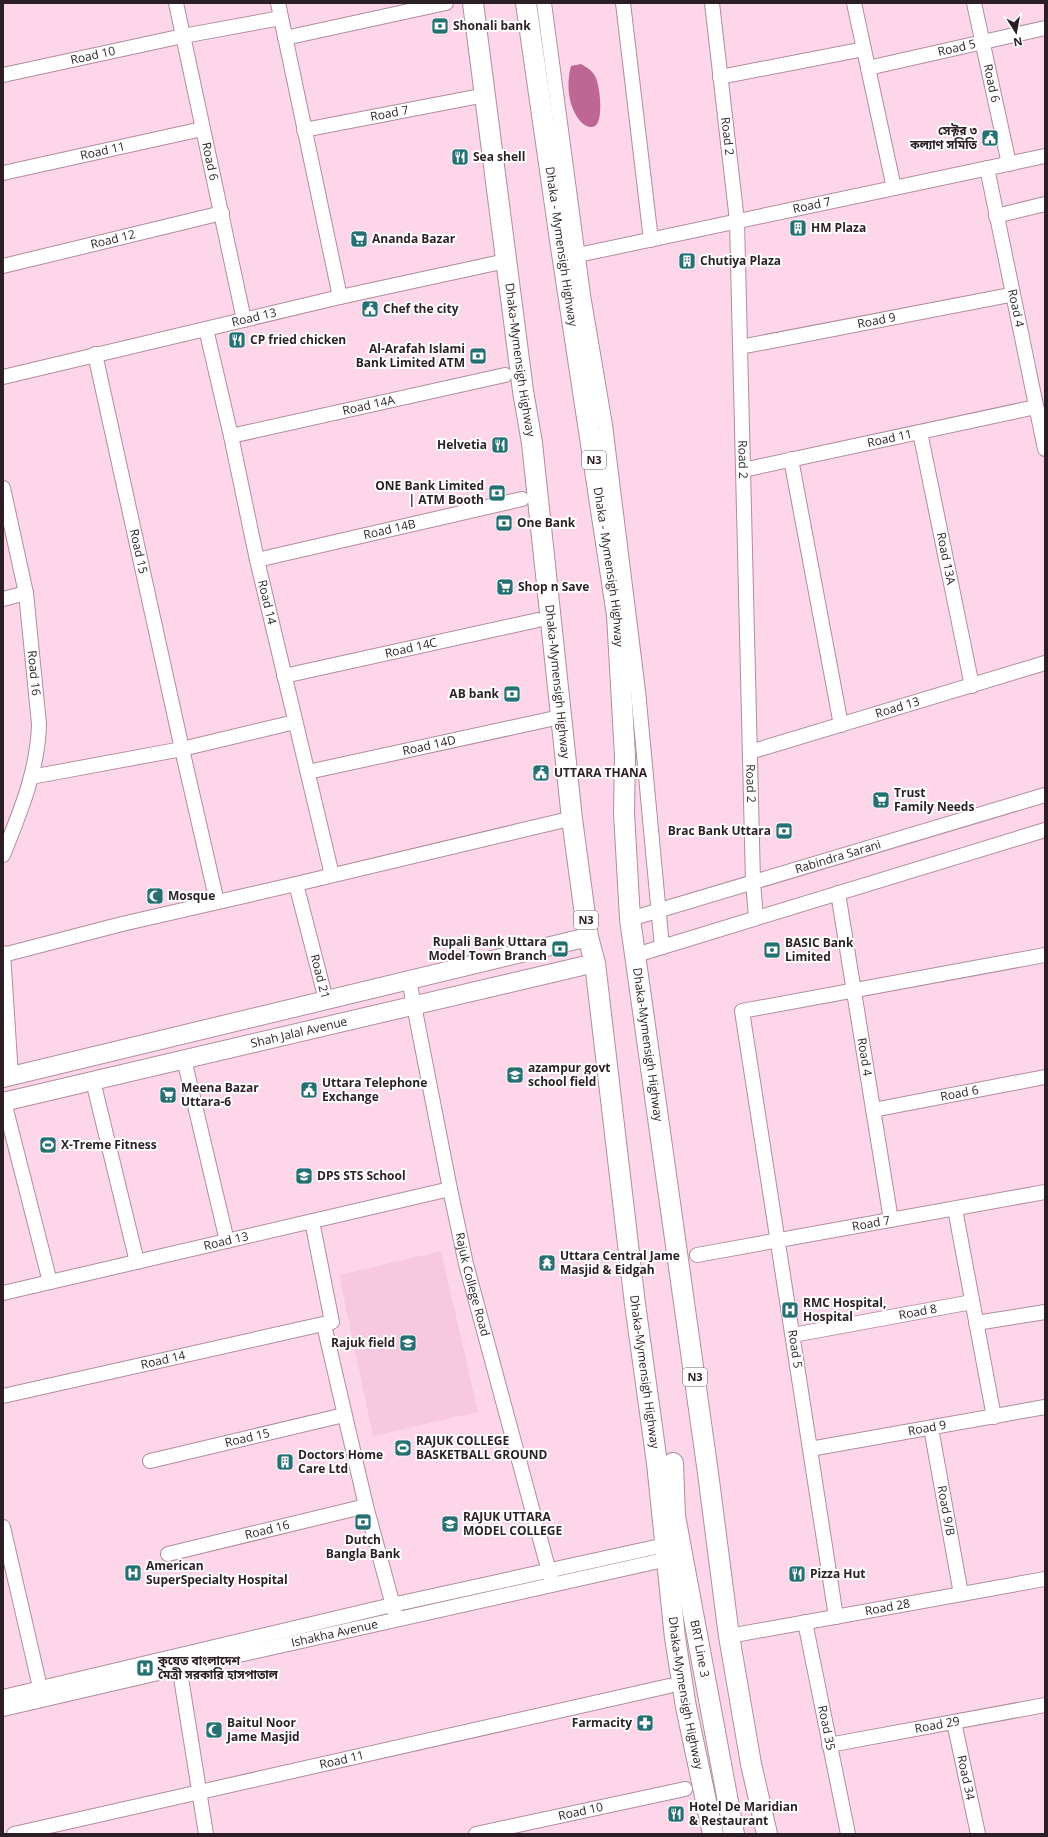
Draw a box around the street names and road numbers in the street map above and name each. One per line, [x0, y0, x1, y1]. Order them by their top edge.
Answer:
street label: Road 5 [936, 35, 977, 60]
street label: Road 10 [69, 42, 117, 68]
street label: Road 6 [979, 62, 1004, 104]
street label: Road 7 [369, 101, 410, 125]
street label: Road 2 [717, 116, 738, 156]
street label: Road 11 [78, 137, 127, 164]
street label: Road 6 [198, 141, 223, 182]
street label: Dhaka - Mymensigh Highway [542, 165, 582, 328]
street label: Road 7 [791, 193, 832, 217]
street label: Road 12 [89, 225, 137, 253]
street label: Dhaka-Mymensigh Highway [501, 282, 540, 439]
street label: Road 4 [1004, 287, 1029, 329]
street label: Road 13 [230, 303, 278, 330]
street label: Road 9 [856, 308, 897, 332]
street label: Road 14A [341, 391, 397, 419]
street label: Road 11 [865, 425, 914, 451]
street label: Road 2 [734, 440, 752, 479]
road number: N3 [582, 451, 606, 469]
street label: Dhaka - Mymensigh Highway [590, 486, 628, 648]
street label: Road 14B [362, 515, 418, 543]
street label: Road 15 [126, 527, 152, 575]
street label: Road 13A [933, 531, 960, 586]
street label: Road 14 [254, 578, 281, 626]
street label: Dhaka-Mymensigh Highway [541, 604, 575, 761]
street label: Road 14C [383, 633, 439, 662]
street label: Road 16 [24, 650, 45, 697]
street label: Road 13 [873, 692, 922, 722]
street label: Road 14D [401, 731, 457, 759]
street label: Road 2 [742, 764, 760, 803]
street label: Rabindra Sarani [793, 835, 883, 877]
road number: N3 [574, 911, 598, 929]
street label: Road 21 [306, 952, 334, 1000]
street label: Dhaka-Mymensigh Highway [629, 967, 668, 1124]
street label: Shah Jalal Avenue [249, 1012, 349, 1052]
street label: Road 4 [854, 1036, 877, 1077]
street label: Road 6 [939, 1081, 980, 1105]
street label: Road 7 [851, 1211, 892, 1235]
street label: Road 13 [202, 1227, 250, 1254]
street label: Rajuk College Road [452, 1231, 494, 1338]
street label: Dhaka-Mymensigh Highway [626, 1294, 664, 1451]
street label: Road 8 [897, 1300, 938, 1323]
street label: Road 5 [784, 1329, 807, 1369]
street label: Road 14 [139, 1346, 187, 1373]
road number: N3 [683, 1368, 707, 1386]
street label: Road 9 [907, 1416, 948, 1439]
street label: Road 15 [223, 1424, 271, 1451]
street label: Road 9/B [934, 1484, 959, 1537]
street label: Road 16 [243, 1516, 291, 1543]
street label: Road 28 [863, 1595, 911, 1619]
street label: Ishakha Avenue [289, 1615, 380, 1651]
street label: Dhaka-Mymensigh Highway [665, 1616, 708, 1772]
street label: BRT Line 3 [686, 1618, 714, 1679]
street label: Road 35 [814, 1704, 840, 1752]
street label: Road 29 [913, 1712, 961, 1737]
street label: Road 11 [318, 1746, 366, 1773]
street label: Road 34 [953, 1754, 980, 1802]
street label: Road 10 [556, 1798, 605, 1824]

